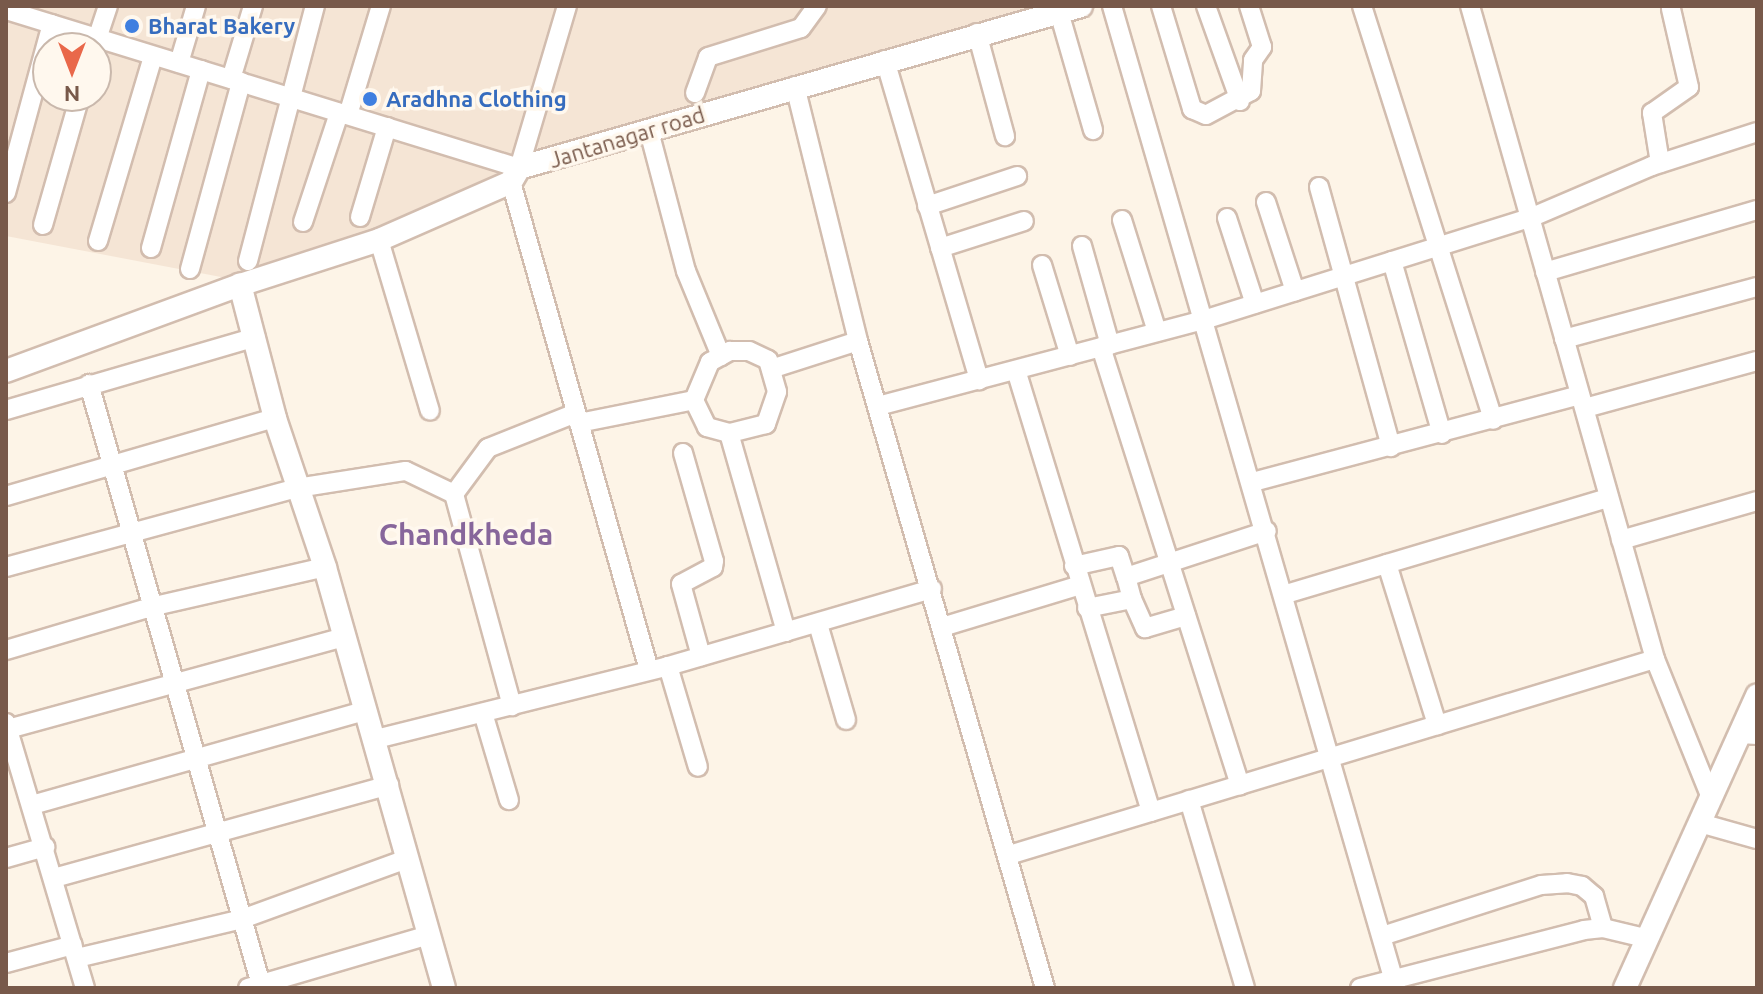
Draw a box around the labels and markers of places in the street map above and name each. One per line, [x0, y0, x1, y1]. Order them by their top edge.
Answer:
place label: Bharat Bakery [148, 13, 295, 39]
marker: Bharat Bakery [123, 17, 141, 35]
place label: Aradhna Clothing [386, 86, 567, 112]
marker: Aradhna Clothing [361, 90, 379, 108]

